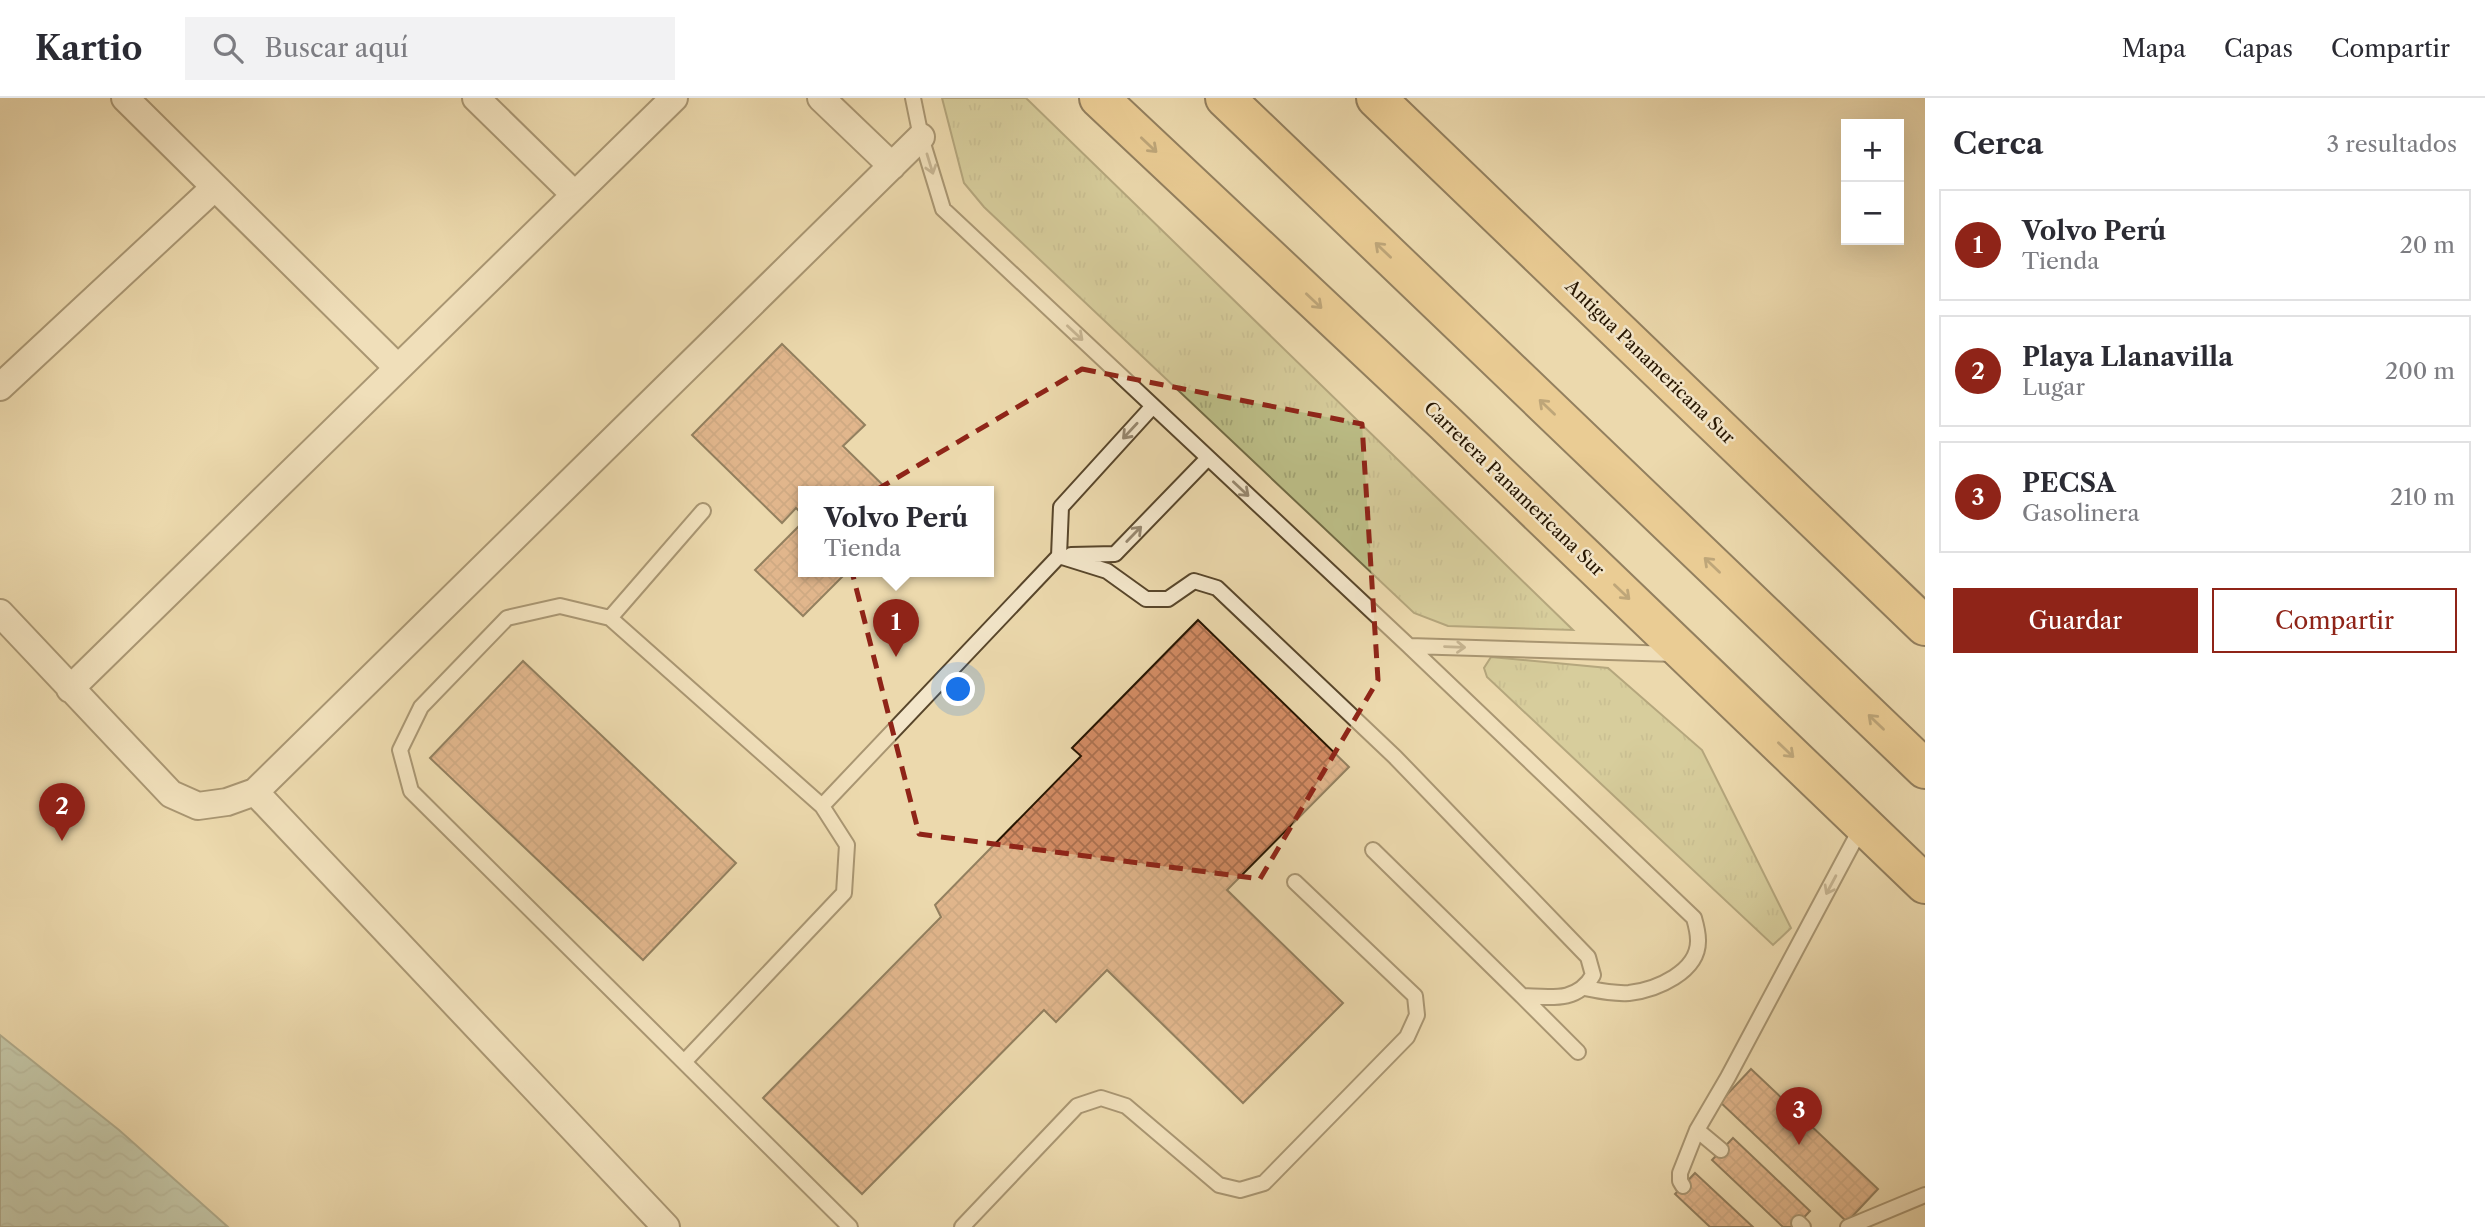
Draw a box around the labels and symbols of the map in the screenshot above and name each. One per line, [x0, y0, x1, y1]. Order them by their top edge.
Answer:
one-way arrow [1140, 136, 1157, 153]
one-way arrow [924, 153, 937, 175]
one-way arrow [1375, 241, 1392, 258]
street label: Antigua Panamericana Sur [1560, 275, 1739, 449]
one-way arrow [1306, 292, 1323, 309]
one-way arrow [1066, 324, 1083, 341]
street label: Carretera Panamericana Sur [1419, 397, 1609, 581]
one-way arrow [1539, 399, 1556, 416]
one-way arrow [1122, 422, 1138, 440]
one-way arrow [1232, 480, 1249, 497]
one-way arrow [1126, 526, 1143, 543]
one-way arrow [1703, 556, 1720, 573]
one-way arrow [1613, 584, 1630, 601]
pin: 1 [873, 599, 919, 657]
one-way arrow [1443, 641, 1466, 654]
your location [941, 672, 975, 706]
one-way arrow [1868, 714, 1885, 731]
one-way arrow [1777, 741, 1794, 758]
pin: 2 [39, 783, 85, 841]
one-way arrow [1823, 874, 1837, 894]
pin: 3 [1776, 1087, 1822, 1145]

